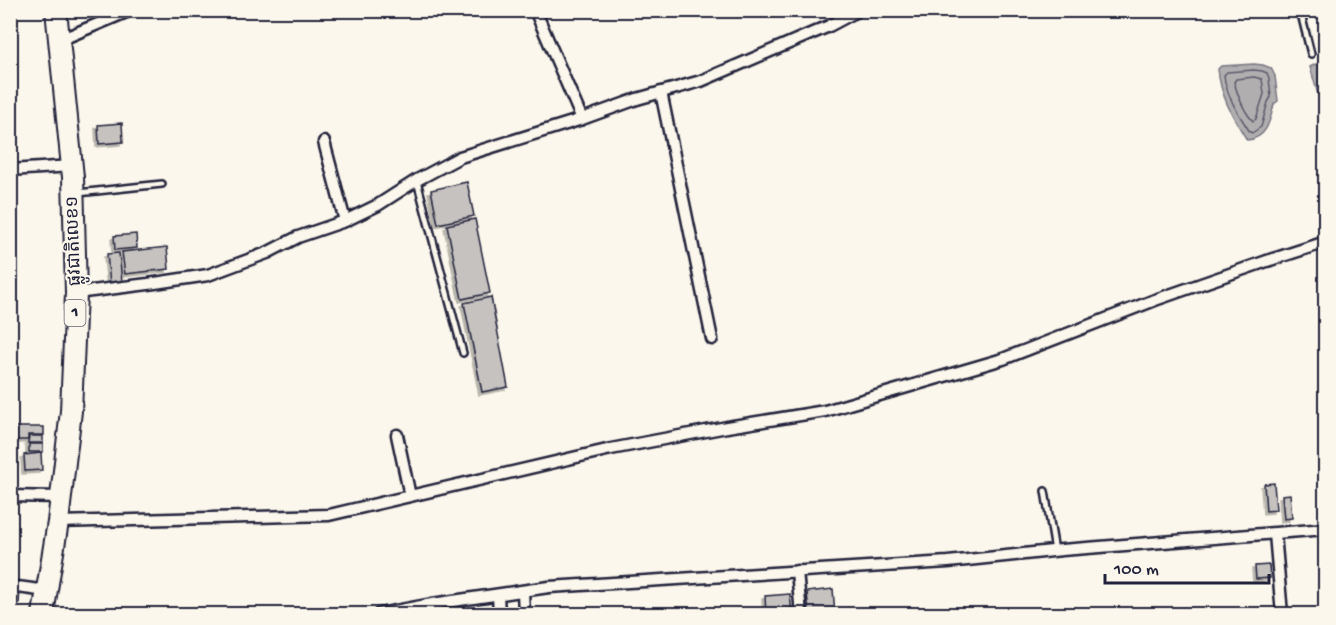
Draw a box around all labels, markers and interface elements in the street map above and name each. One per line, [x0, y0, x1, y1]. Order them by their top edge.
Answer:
street label: ផ្លូវជាតិលេខ១ [61, 195, 90, 286]
road number: 1 [64, 300, 86, 326]
scale bar [1105, 547, 1268, 585]
text: 100 m [1113, 560, 1159, 581]

